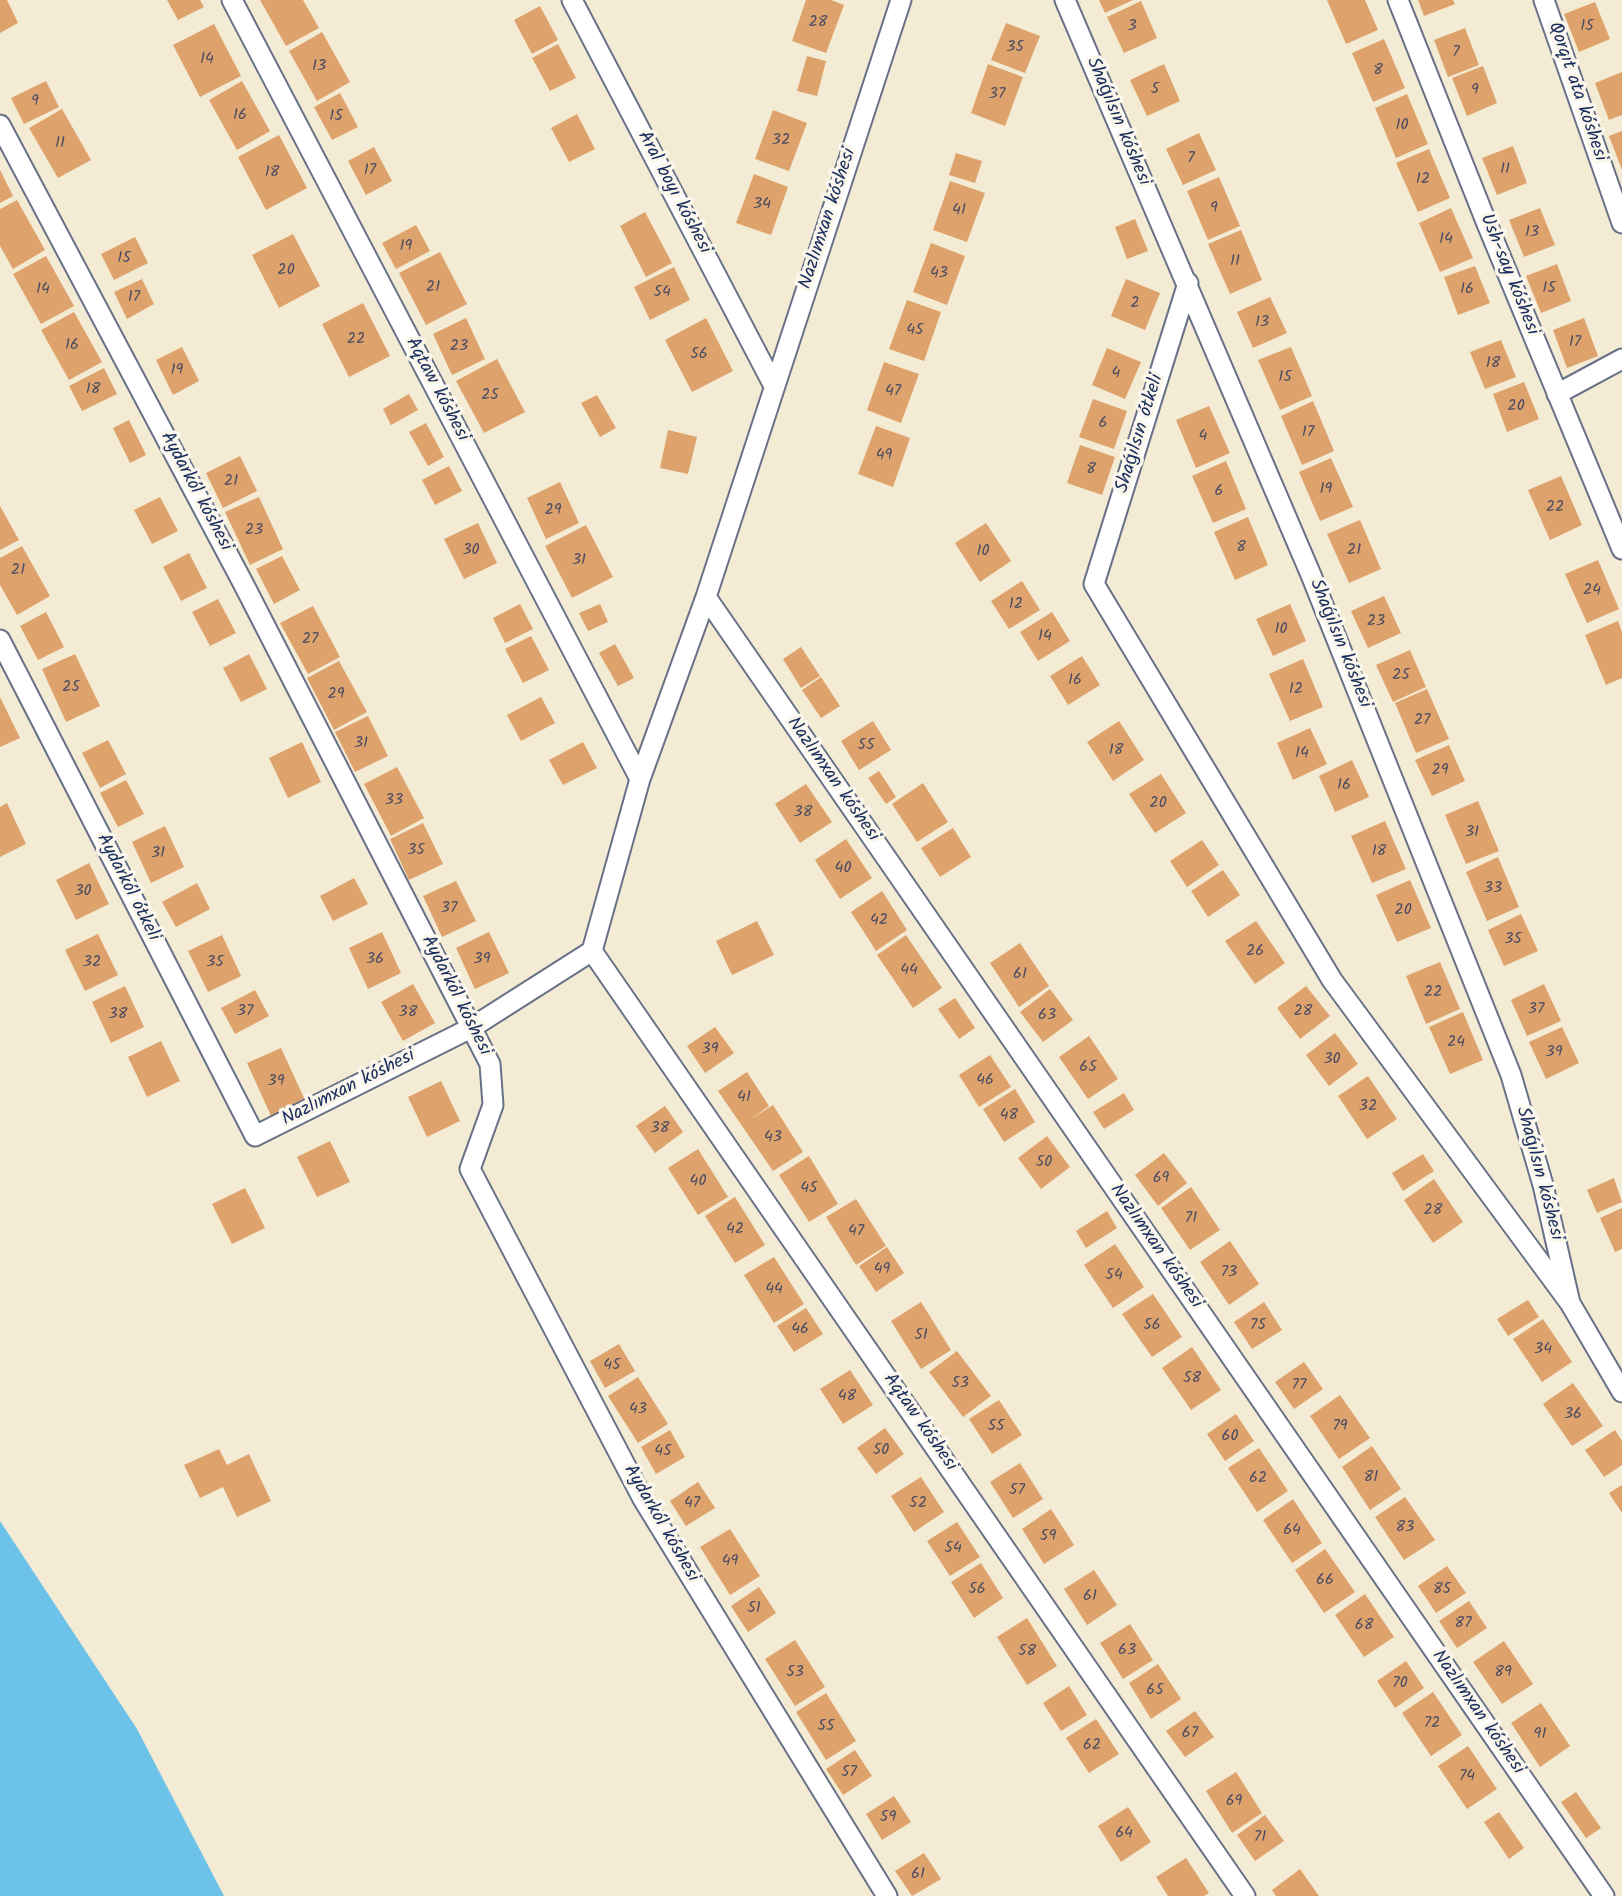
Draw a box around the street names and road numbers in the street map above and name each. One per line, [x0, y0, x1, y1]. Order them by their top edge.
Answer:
street label: Qorqıt ata kóshesi [1541, 19, 1611, 165]
street label: Shaǵılsın kóshesi [1080, 54, 1154, 190]
street label: Aral boyı kóshesi [631, 128, 715, 258]
street label: Nazlımxan kóshesi [796, 146, 862, 292]
street label: Ush-say kóshesi [1473, 211, 1543, 339]
street label: Aqtaw kóshesi [399, 334, 473, 446]
street label: Shaǵılsın ótkeli [1112, 372, 1170, 496]
street label: Aydarkól kóshesi [154, 428, 236, 556]
street label: Shaǵılsın kóshesi [1303, 576, 1375, 712]
street label: Nazlımxan kóshesi [781, 713, 883, 847]
street label: Aydarkól ótkeli [90, 830, 164, 946]
street label: Aydarkól kóshesi [415, 932, 495, 1060]
street label: Nazlımxan kóshesi [279, 1046, 419, 1132]
street label: Shaǵılsın kóshesi [1509, 1105, 1567, 1243]
street label: Nazlımxan kóshesi [1104, 1180, 1206, 1314]
street label: Aqtaw kóshesi [877, 1370, 961, 1476]
street label: Aydarkól kóshesi [617, 1461, 703, 1587]
street label: Nazlımxan kóshesi [1426, 1646, 1528, 1780]

